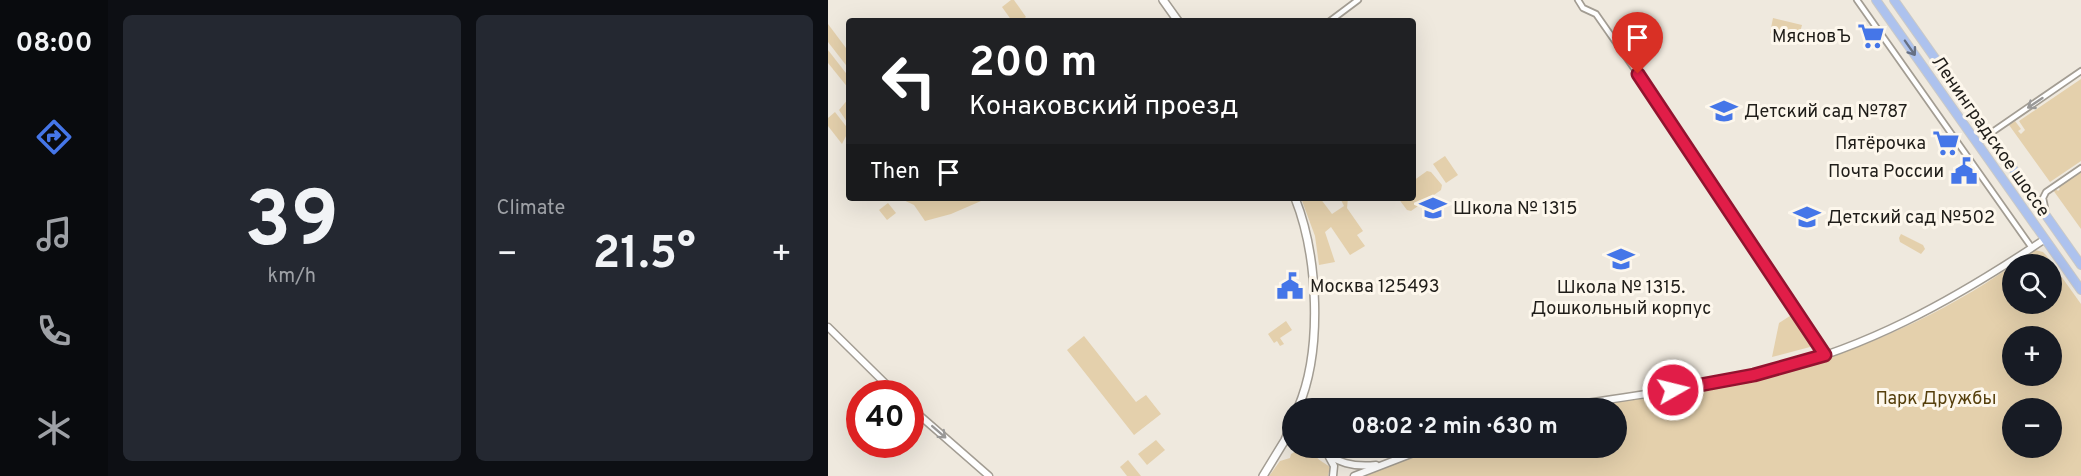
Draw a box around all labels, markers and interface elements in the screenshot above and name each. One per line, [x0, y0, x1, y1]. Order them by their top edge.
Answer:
pin [1612, 12, 1663, 74]
icon: arrive [1621, 21, 1654, 54]
supermarket icon: МясновЪ [1856, 21, 1886, 51]
place label: МясновЪ [1772, 26, 1851, 49]
text: 08:00 [16, 27, 92, 61]
text: 200 m [969, 38, 1097, 91]
one-way arrow [1904, 39, 1916, 55]
icon: left [870, 42, 948, 120]
street label: Ленинградское шоссе [1925, 52, 2054, 222]
text: Конаковский проезд [969, 90, 1238, 124]
school or university icon: Детский сад №787 [1709, 96, 1739, 126]
one-way arrow [2027, 97, 2043, 109]
place label: Детский сад №787 [1744, 101, 1907, 124]
icon: directions [33, 116, 75, 158]
supermarket icon: Пятёрочка [1931, 128, 1961, 158]
place label: Пятёрочка [1835, 133, 1926, 156]
icon: arrive [932, 156, 965, 189]
public building icon: Почта России [1949, 156, 1979, 186]
text: Then [870, 159, 920, 186]
place label: Почта России [1828, 161, 1944, 184]
text: 39 [244, 175, 339, 274]
school or university icon: Школа № 1315 [1418, 193, 1448, 223]
text: Climate [497, 196, 565, 222]
place label: Школа № 1315 [1453, 198, 1577, 221]
school or university icon: Детский сад №502 [1792, 202, 1822, 232]
place label: Детский сад №502 [1827, 207, 1995, 230]
icon: music [33, 213, 75, 255]
text: 21.5° [593, 227, 696, 284]
text: − [497, 235, 518, 277]
text: + [771, 235, 792, 277]
school or university icon: Школа № 1315. Дошкольный корпус [1606, 244, 1636, 274]
map controls [2002, 254, 2062, 458]
button: search [2002, 254, 2062, 314]
text: km/h [267, 264, 316, 290]
public building icon: Москва 125493 [1275, 271, 1305, 301]
place label: Москва 125493 [1310, 276, 1440, 299]
place label: Школа № 1315. Дошкольный корпус [1531, 277, 1711, 321]
icon: phone [33, 310, 75, 352]
button: + [2002, 326, 2062, 386]
position arrow [1641, 358, 1705, 422]
speed limit sign: 40 [846, 380, 924, 458]
park label: Парк Дружбы [1876, 388, 1996, 411]
button: − [2002, 398, 2062, 458]
icon: climate [33, 407, 75, 449]
text: 08:02 · 2 min · 630 m [1351, 414, 1558, 441]
one-way arrow [931, 425, 946, 439]

